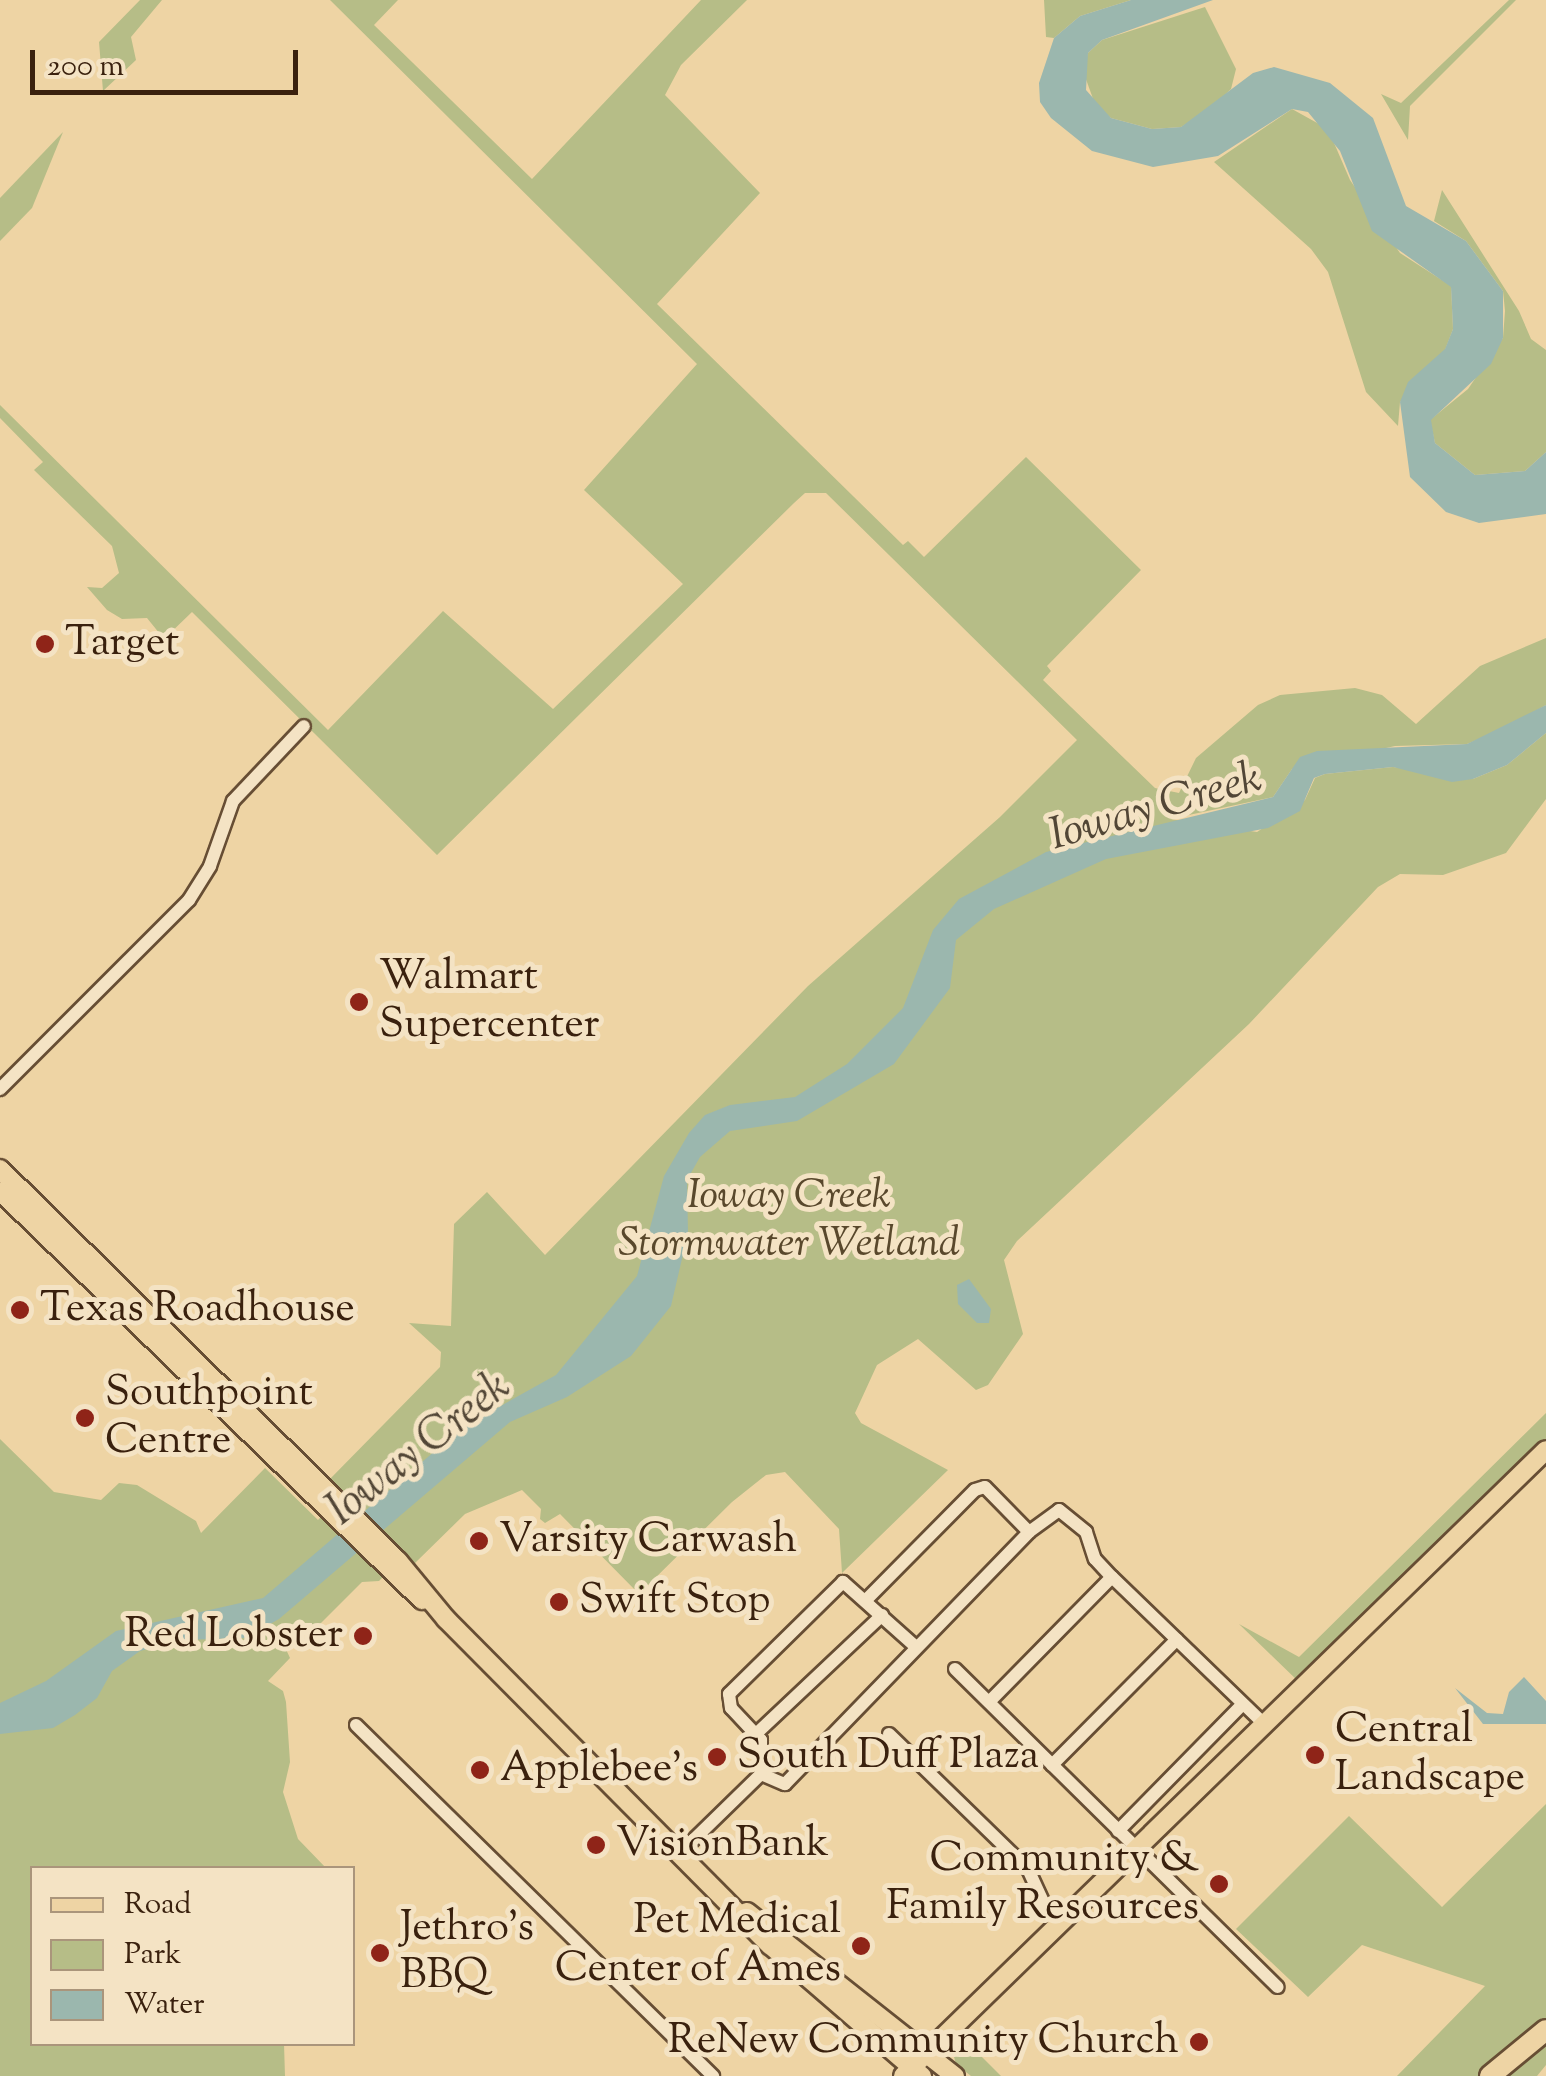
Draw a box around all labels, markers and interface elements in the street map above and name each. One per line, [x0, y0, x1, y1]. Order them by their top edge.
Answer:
scale bar [35, 30, 302, 92]
text: 200 m [47, 46, 124, 89]
place label: Target [65, 619, 179, 669]
marker: Target [34, 633, 56, 655]
water label: Ioway Creek [1044, 753, 1268, 865]
place label: Walmart Supercenter [379, 953, 599, 1052]
marker: Walmart Supercenter [348, 991, 370, 1013]
park label: Ioway Creek Stormwater Wetland [618, 1172, 960, 1270]
place label: Texas Roadhouse [40, 1285, 355, 1335]
marker: Texas Roadhouse [9, 1299, 31, 1321]
water label: Ioway Creek [317, 1362, 523, 1538]
place label: Southpoint Centre [105, 1369, 313, 1468]
marker: Southpoint Centre [74, 1407, 96, 1429]
place label: Varsity Carwash [499, 1516, 797, 1566]
marker: Varsity Carwash [468, 1530, 490, 1552]
place label: Swift Stop [579, 1577, 770, 1627]
marker: Swift Stop [548, 1591, 570, 1613]
place label: Red Lobster [125, 1611, 343, 1661]
marker: Red Lobster [352, 1625, 374, 1647]
place label: Central Landscape [1335, 1706, 1525, 1804]
place label: South Duff Plaza [737, 1732, 1039, 1782]
marker: Central Landscape [1304, 1744, 1326, 1766]
place label: Applebee's [500, 1745, 698, 1795]
marker: South Duff Plaza [706, 1746, 728, 1768]
marker: Applebee's [469, 1759, 491, 1781]
place label: VisionBank [616, 1820, 829, 1870]
marker: VisionBank [585, 1834, 607, 1856]
place label: Community & Family Resources [886, 1835, 1199, 1934]
legend [30, 1866, 355, 2046]
marker: Community & Family Resources [1208, 1873, 1230, 1895]
text: Road [124, 1884, 191, 1927]
place label: Pet Medical Center of Ames [555, 1897, 841, 1995]
place label: Jethro's BBQ [400, 1904, 534, 2002]
text: Park [124, 1934, 181, 1977]
marker: Pet Medical Center of Ames [850, 1935, 872, 1957]
marker: Jethro's BBQ [369, 1942, 391, 1964]
text: Water [124, 1984, 205, 2027]
place label: ReNew Community Church [668, 2017, 1179, 2067]
marker: ReNew Community Church [1188, 2031, 1210, 2053]

